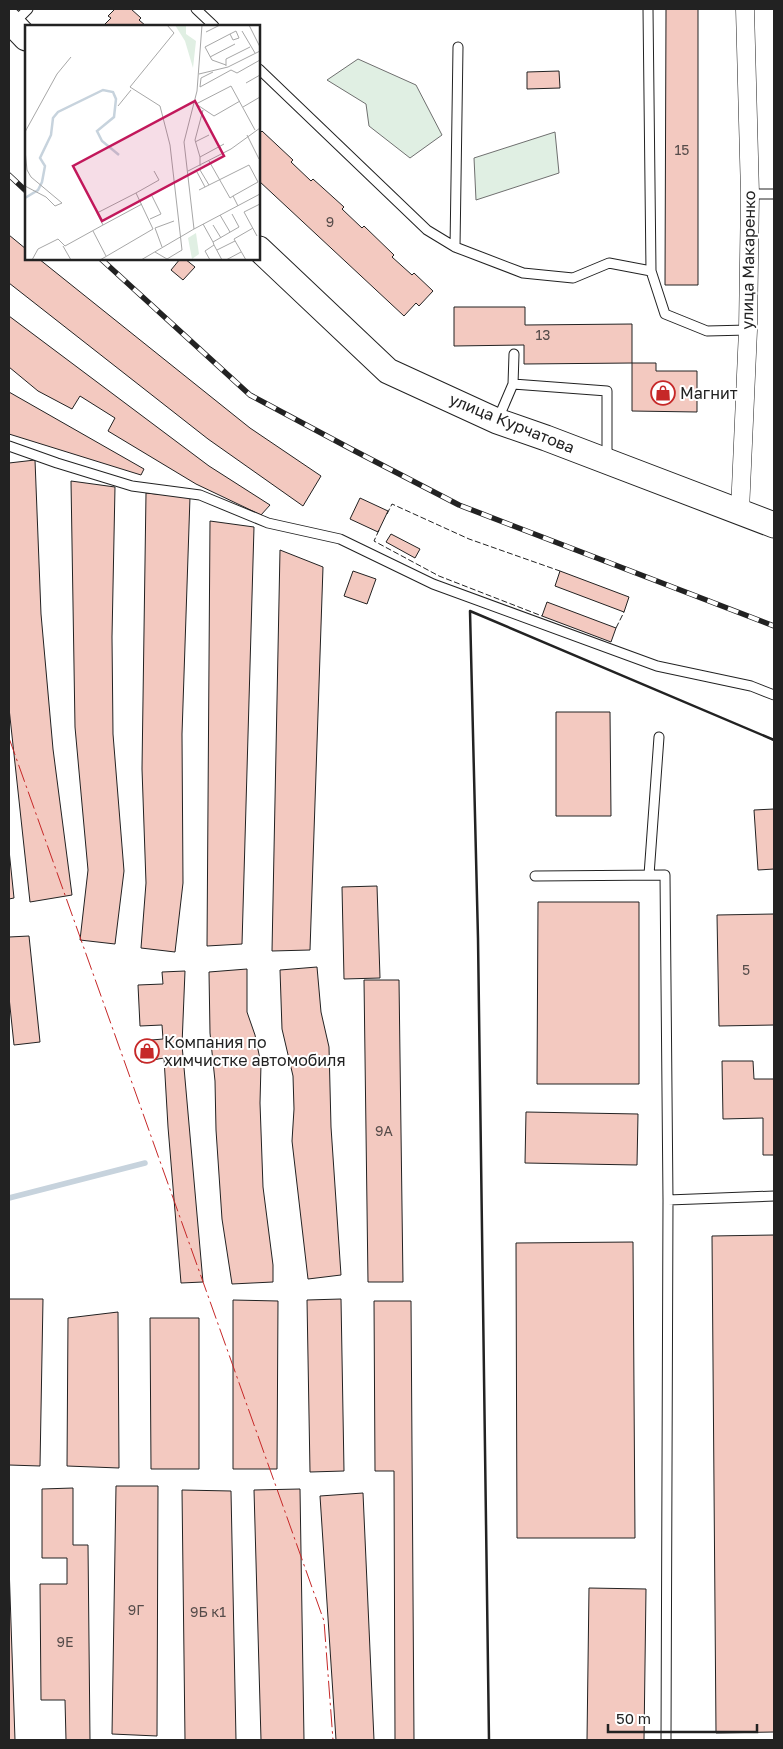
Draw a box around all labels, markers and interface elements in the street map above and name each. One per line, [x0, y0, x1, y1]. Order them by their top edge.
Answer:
inset map [25, 25, 260, 260]
house number: 15 [675, 141, 689, 158]
street label: улица Макаренко [737, 190, 759, 330]
house number: 9 [326, 213, 334, 230]
house number: 13 [536, 326, 550, 343]
shop icon: Магнит [650, 380, 676, 406]
place label: Магнит [680, 383, 738, 403]
street label: улица Курчатова [446, 389, 578, 457]
house number: 5 [742, 961, 750, 978]
place label: Компания по химчистке автомобиля [164, 1032, 346, 1070]
shop icon: Компания по химчистке автомобиля [134, 1038, 160, 1064]
house number: 9А [375, 1122, 394, 1139]
house number: 9Г [128, 1601, 144, 1618]
house number: 9Б к1 [190, 1603, 226, 1620]
house number: 9Е [56, 1633, 74, 1650]
scale bar [608, 1702, 757, 1734]
text: 50 m [616, 1709, 651, 1727]

